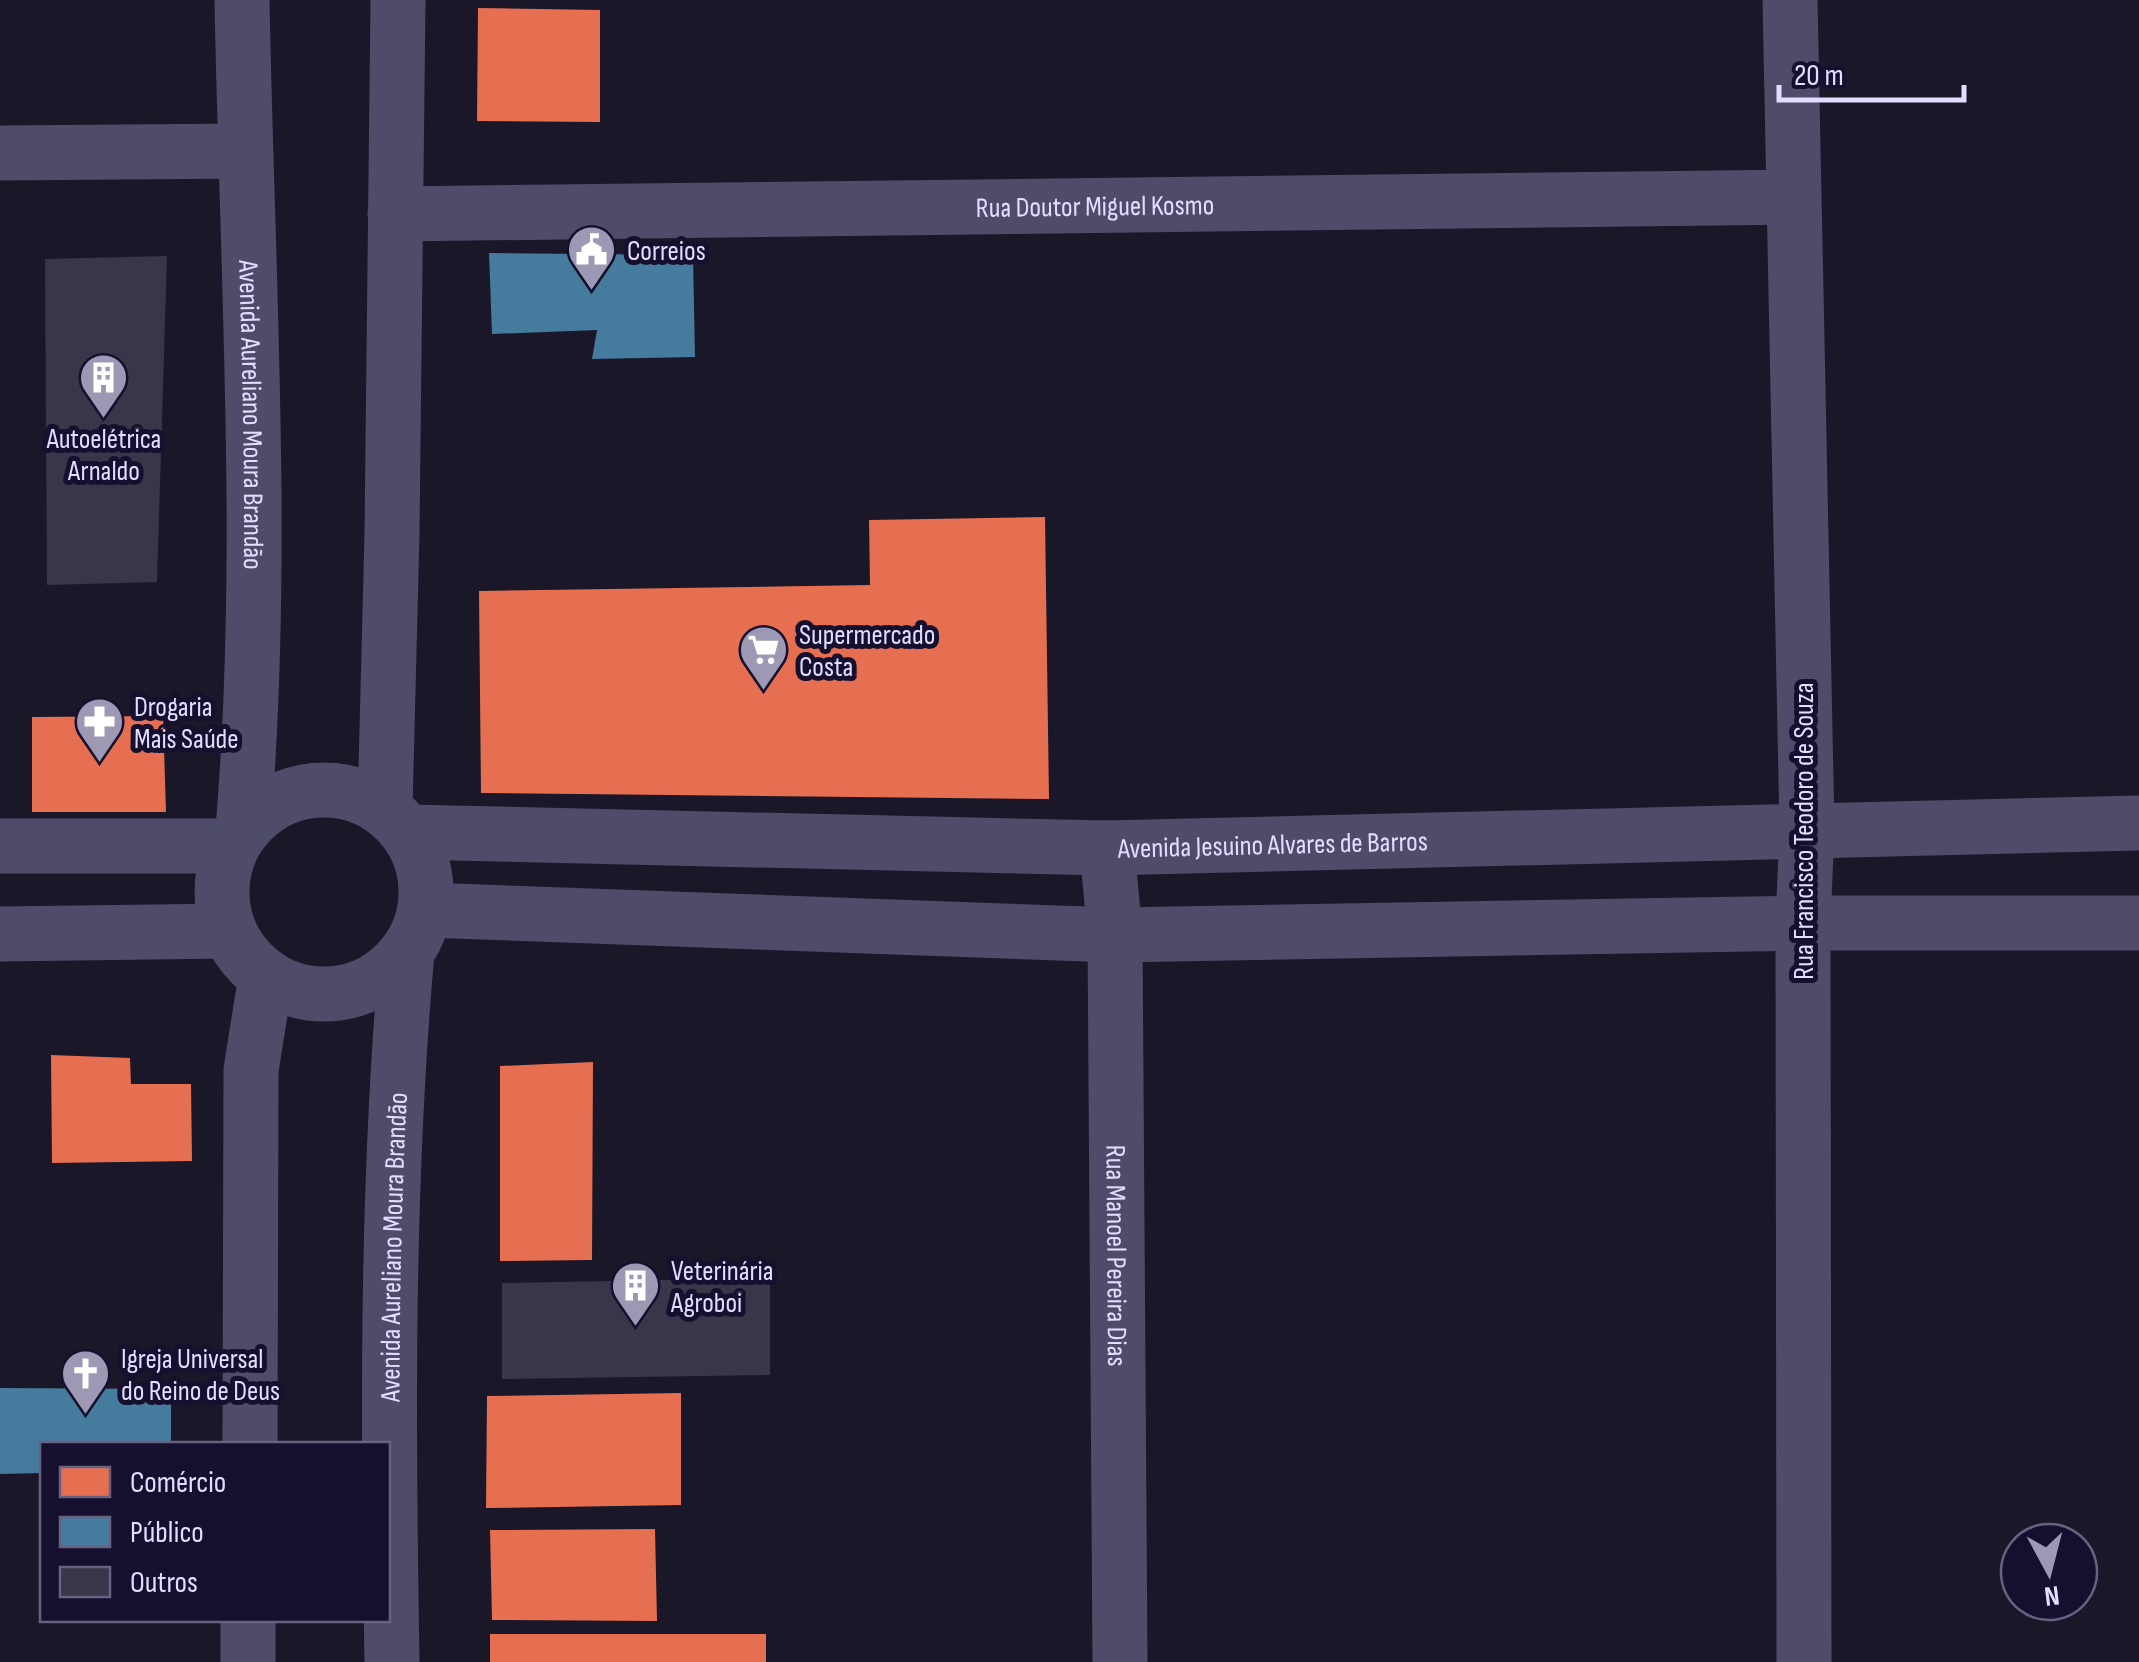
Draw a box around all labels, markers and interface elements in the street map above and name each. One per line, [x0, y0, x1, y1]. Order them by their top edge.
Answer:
scale bar [1779, 40, 1964, 102]
text: 20 m [1794, 58, 1844, 94]
street label: Rua Doutor Miguel Kosmo [975, 189, 1214, 225]
public building icon: Correios [566, 224, 618, 292]
place label: Correios [627, 235, 706, 268]
street label: Avenida Aureliano Moura Brandão [231, 259, 269, 570]
building icon: Autoelétrica Arnaldo [78, 352, 130, 420]
place label: Autoelétrica Arnaldo [46, 423, 161, 488]
place label: Supermercado Costa [799, 619, 935, 684]
supermarket icon: Supermercado Costa [738, 624, 790, 692]
street label: Rua Francisco Teodoro de Souza [1788, 682, 1821, 980]
place label: Drogaria Mais Saúde [134, 691, 239, 756]
pharmacy icon: Drogaria Mais Saúde [73, 696, 125, 764]
street label: Avenida Jesuino Alvares de Barros [1116, 825, 1428, 866]
street label: Avenida Aureliano Moura Brandão [374, 1091, 415, 1403]
street label: Rua Manoel Pereira Dias [1098, 1145, 1133, 1367]
place label: Veterinária Agroboi [670, 1255, 774, 1320]
building icon: Veterinária Agroboi [610, 1260, 662, 1328]
place label: Igreja Universal do Reino de Deus [121, 1343, 280, 1408]
church icon: Igreja Universal do Reino de Deus [60, 1348, 112, 1416]
legend [40, 1442, 390, 1622]
text: Comércio [130, 1465, 226, 1501]
text: Público [130, 1515, 204, 1551]
north arrow [1999, 1522, 2099, 1622]
text: Outros [130, 1565, 198, 1601]
text: N [2042, 1578, 2061, 1613]

